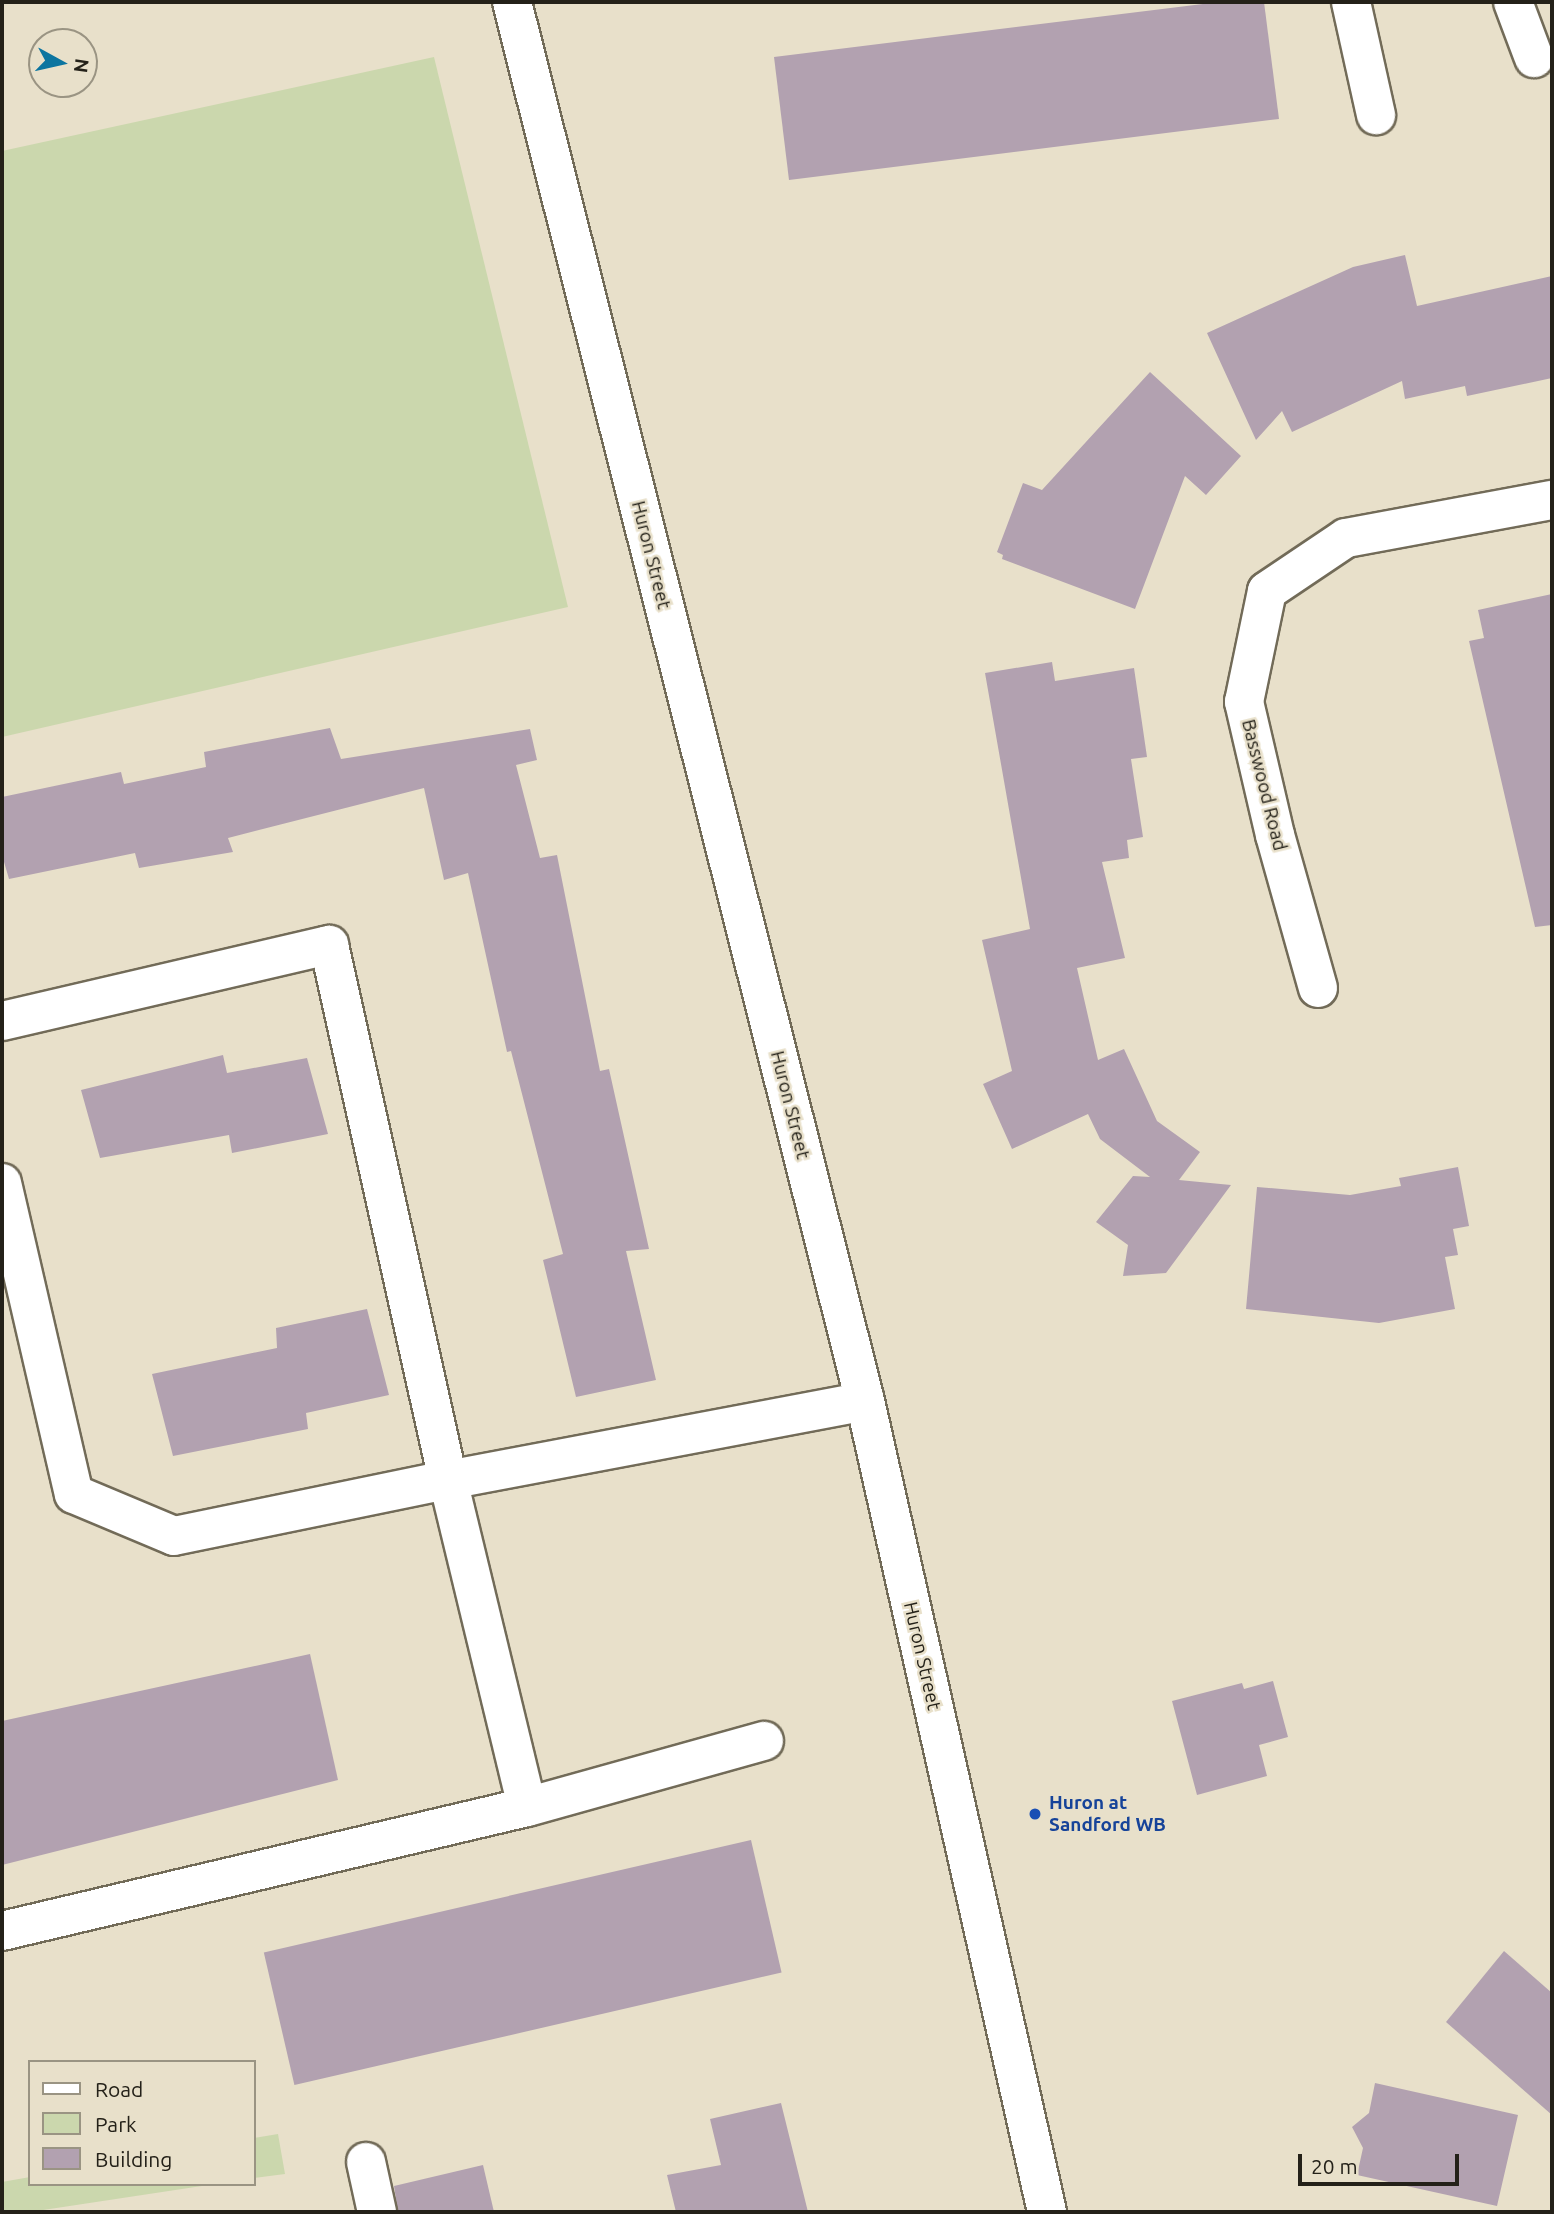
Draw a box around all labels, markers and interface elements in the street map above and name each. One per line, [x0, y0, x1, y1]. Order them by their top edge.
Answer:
north arrow [28, 28, 98, 98]
text: N [70, 57, 94, 74]
street label: Huron Street [627, 499, 675, 611]
street label: Basswood Road [1237, 717, 1291, 853]
street label: Huron Street [766, 1049, 814, 1161]
street label: Huron Street [898, 1600, 946, 1712]
place label: Huron at Sandford WB [1049, 1792, 1166, 1836]
marker: Huron at Sandford WB [1027, 1806, 1043, 1822]
legend [28, 2060, 256, 2186]
text: Road [95, 2077, 143, 2101]
text: Park [95, 2112, 137, 2136]
scale bar [1302, 2140, 1463, 2184]
text: Building [95, 2147, 172, 2171]
text: 20 m [1311, 2154, 1358, 2178]

